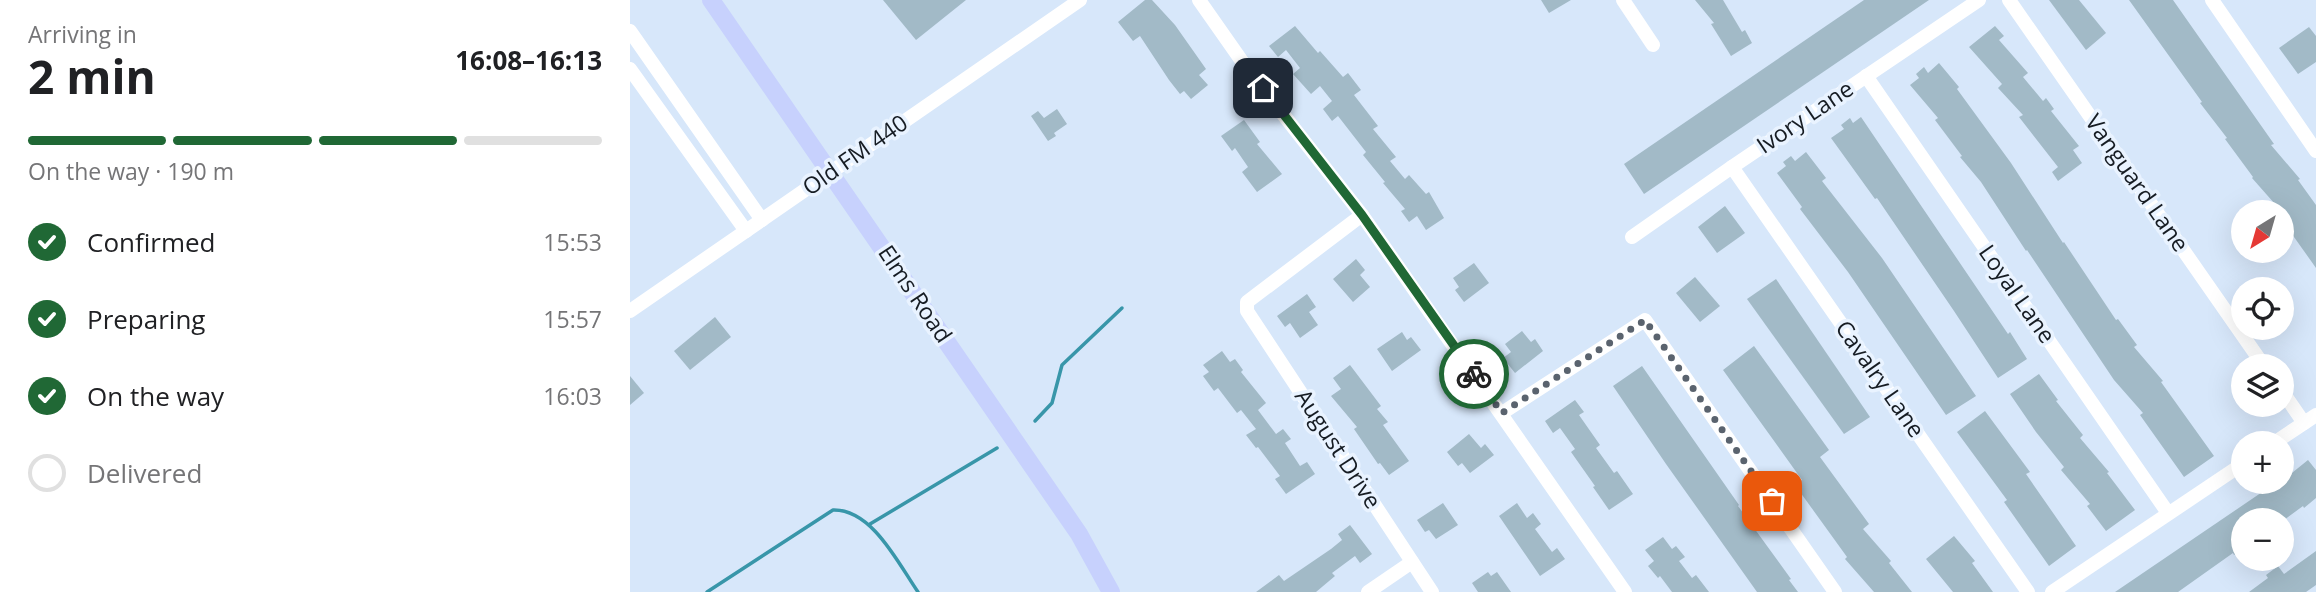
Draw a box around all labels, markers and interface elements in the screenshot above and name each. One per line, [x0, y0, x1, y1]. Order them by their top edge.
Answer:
text: Arriving in [28, 18, 137, 50]
text: 16:08–16:13 [455, 42, 602, 78]
text: 2 min [28, 45, 156, 107]
pin [1233, 58, 1293, 118]
icon: home [1244, 69, 1282, 107]
street label: Ivory Lane [1750, 72, 1859, 160]
street label: Old FM 440 [795, 106, 913, 202]
street label: Vanguard Lane [2078, 107, 2197, 258]
text: On the way · 190 m [28, 155, 234, 187]
north arrow [2231, 200, 2294, 262]
map controls [2231, 200, 2294, 571]
icon: check [28, 223, 66, 261]
text: Confirmed [87, 224, 215, 260]
text: 15:53 [543, 226, 602, 258]
street label: Elms Road [871, 238, 960, 349]
street label: Loyal Lane [1972, 238, 2064, 349]
button: locate [2231, 277, 2294, 340]
icon: check [28, 300, 66, 338]
text: Preparing [87, 301, 205, 337]
text: 15:57 [543, 303, 602, 335]
street label: Cavalry Lane [1829, 314, 1933, 443]
courier [1439, 339, 1509, 409]
button: layers [2231, 354, 2294, 417]
icon: bike [1455, 355, 1493, 393]
icon: check [28, 377, 66, 415]
text: On the way [87, 378, 224, 414]
text: 16:03 [543, 380, 602, 412]
street label: August Drive [1288, 382, 1389, 514]
button: + [2231, 431, 2294, 494]
text: Delivered [87, 455, 202, 491]
pin [1742, 471, 1802, 531]
icon: bag [1753, 482, 1791, 520]
button: − [2231, 508, 2294, 571]

